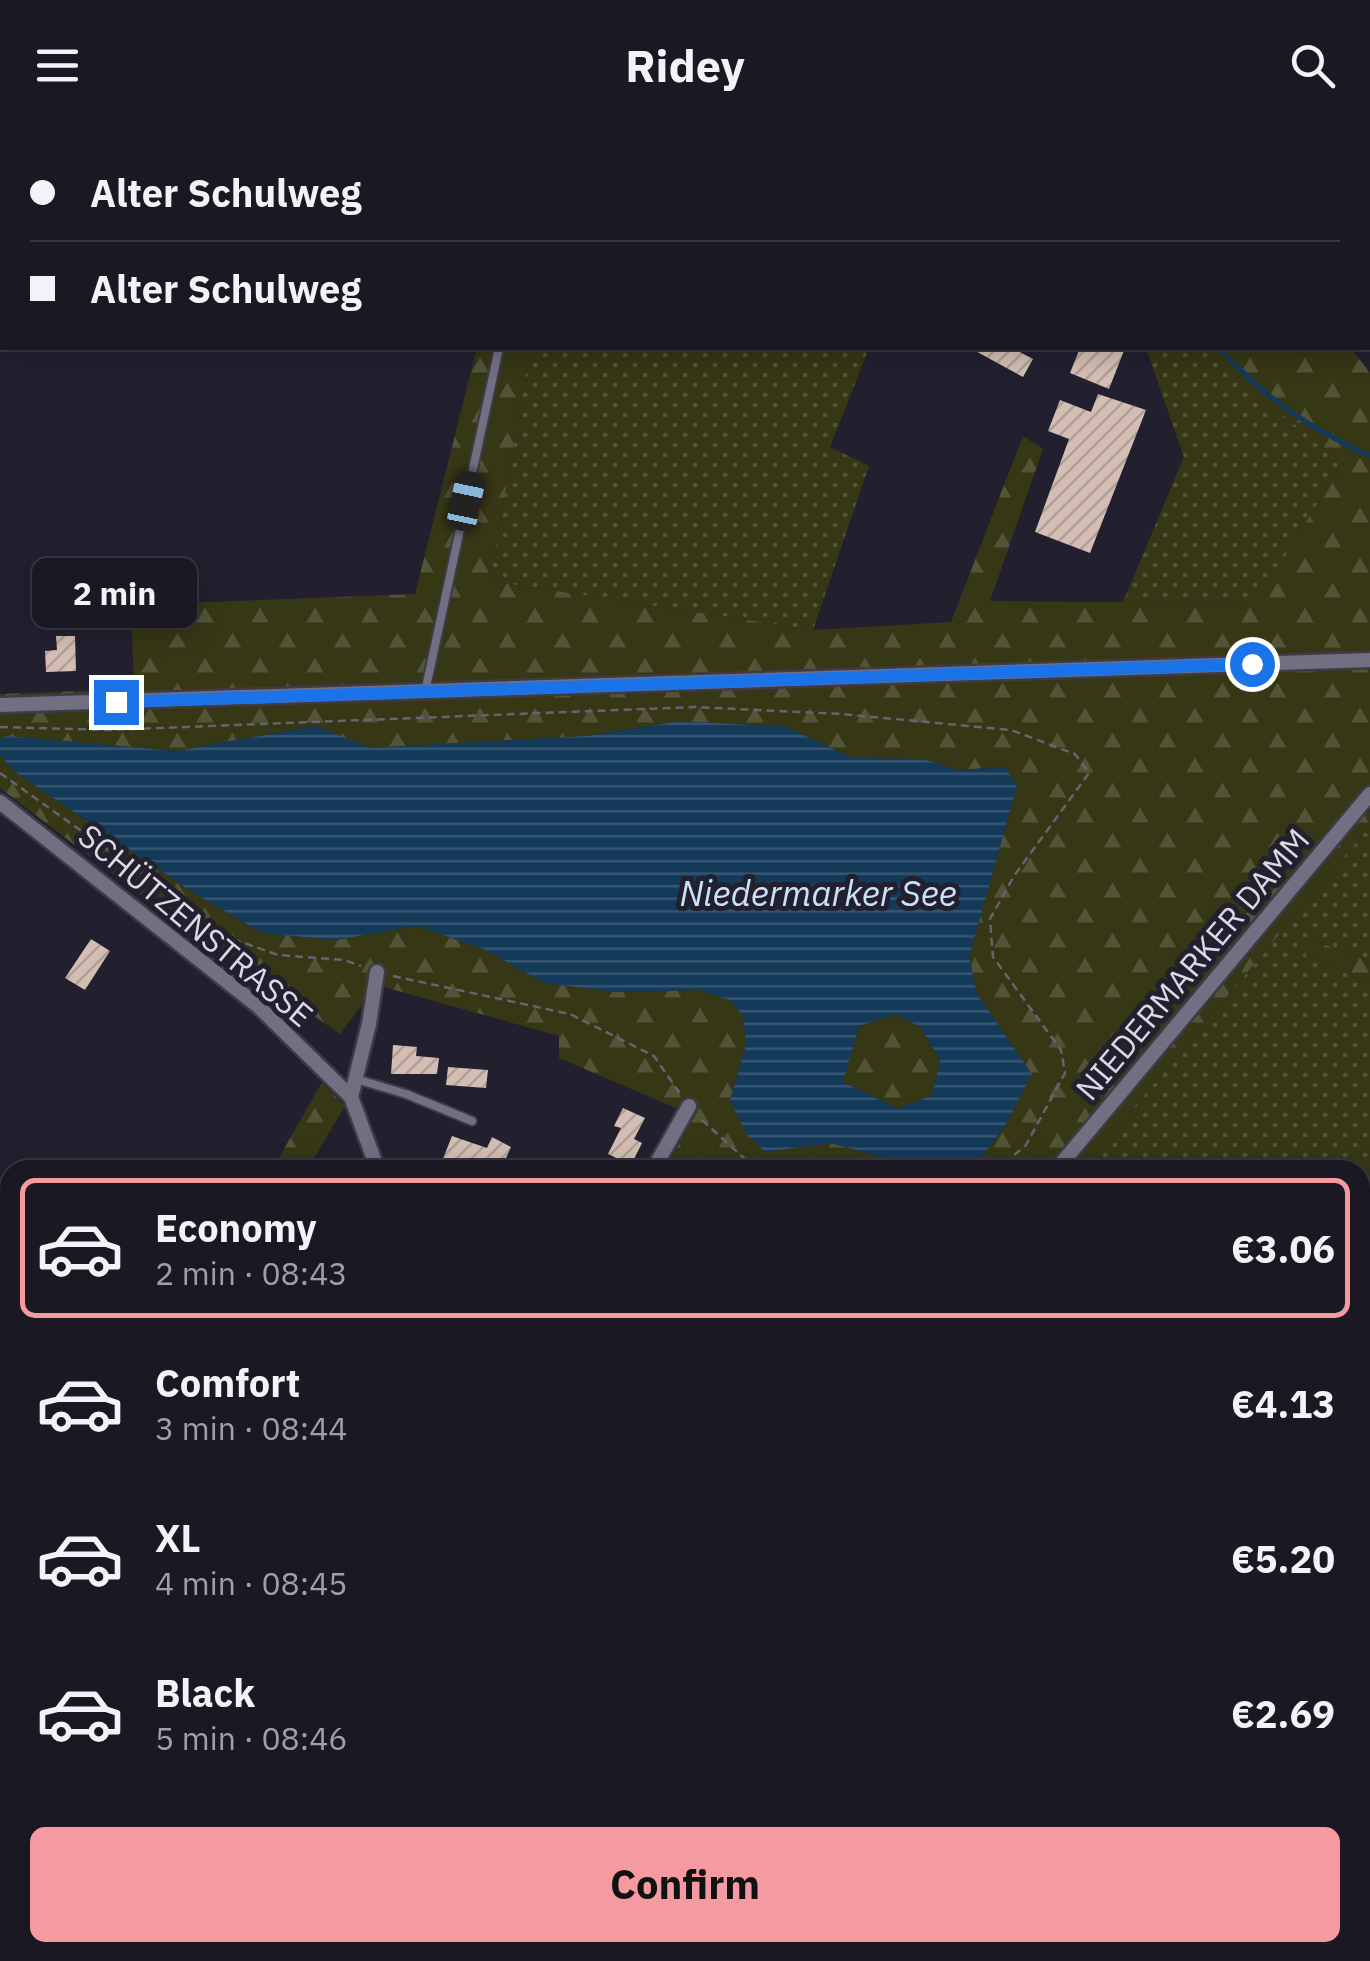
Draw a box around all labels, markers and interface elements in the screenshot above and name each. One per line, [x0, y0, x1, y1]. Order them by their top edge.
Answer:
text: Ridey [625, 36, 745, 94]
icon: menu [30, 38, 85, 93]
icon: search [1285, 38, 1340, 93]
text: Alter Schulweg [90, 168, 361, 217]
text: Alter Schulweg [90, 264, 361, 313]
car [445, 469, 487, 533]
callout: 2 min [34, 557, 198, 627]
text: 2 min [73, 572, 156, 614]
route start [1230, 642, 1275, 687]
route end [94, 680, 139, 725]
street label: SCHÜTZENSTRASSE [70, 814, 322, 1036]
street label: NIEDERMARKER DAMM [1066, 819, 1318, 1109]
water label: Niedermarker See [679, 870, 957, 916]
icon: car [35, 1203, 125, 1293]
text: Economy [155, 1203, 317, 1252]
text: €3.06 [1231, 1224, 1335, 1273]
text: 2 min · 08:43 [155, 1252, 348, 1294]
icon: car [35, 1358, 125, 1448]
text: Comfort [155, 1358, 300, 1407]
text: €4.13 [1231, 1379, 1335, 1428]
text: 3 min · 08:44 [155, 1407, 348, 1449]
icon: car [35, 1513, 125, 1603]
text: XL [155, 1513, 201, 1562]
text: €5.20 [1231, 1534, 1335, 1583]
text: 4 min · 08:45 [155, 1562, 348, 1604]
icon: car [35, 1668, 125, 1758]
text: Black [155, 1668, 255, 1717]
text: €2.69 [1231, 1689, 1335, 1738]
text: 5 min · 08:46 [155, 1717, 348, 1759]
button: Confirm [30, 1827, 1340, 1942]

